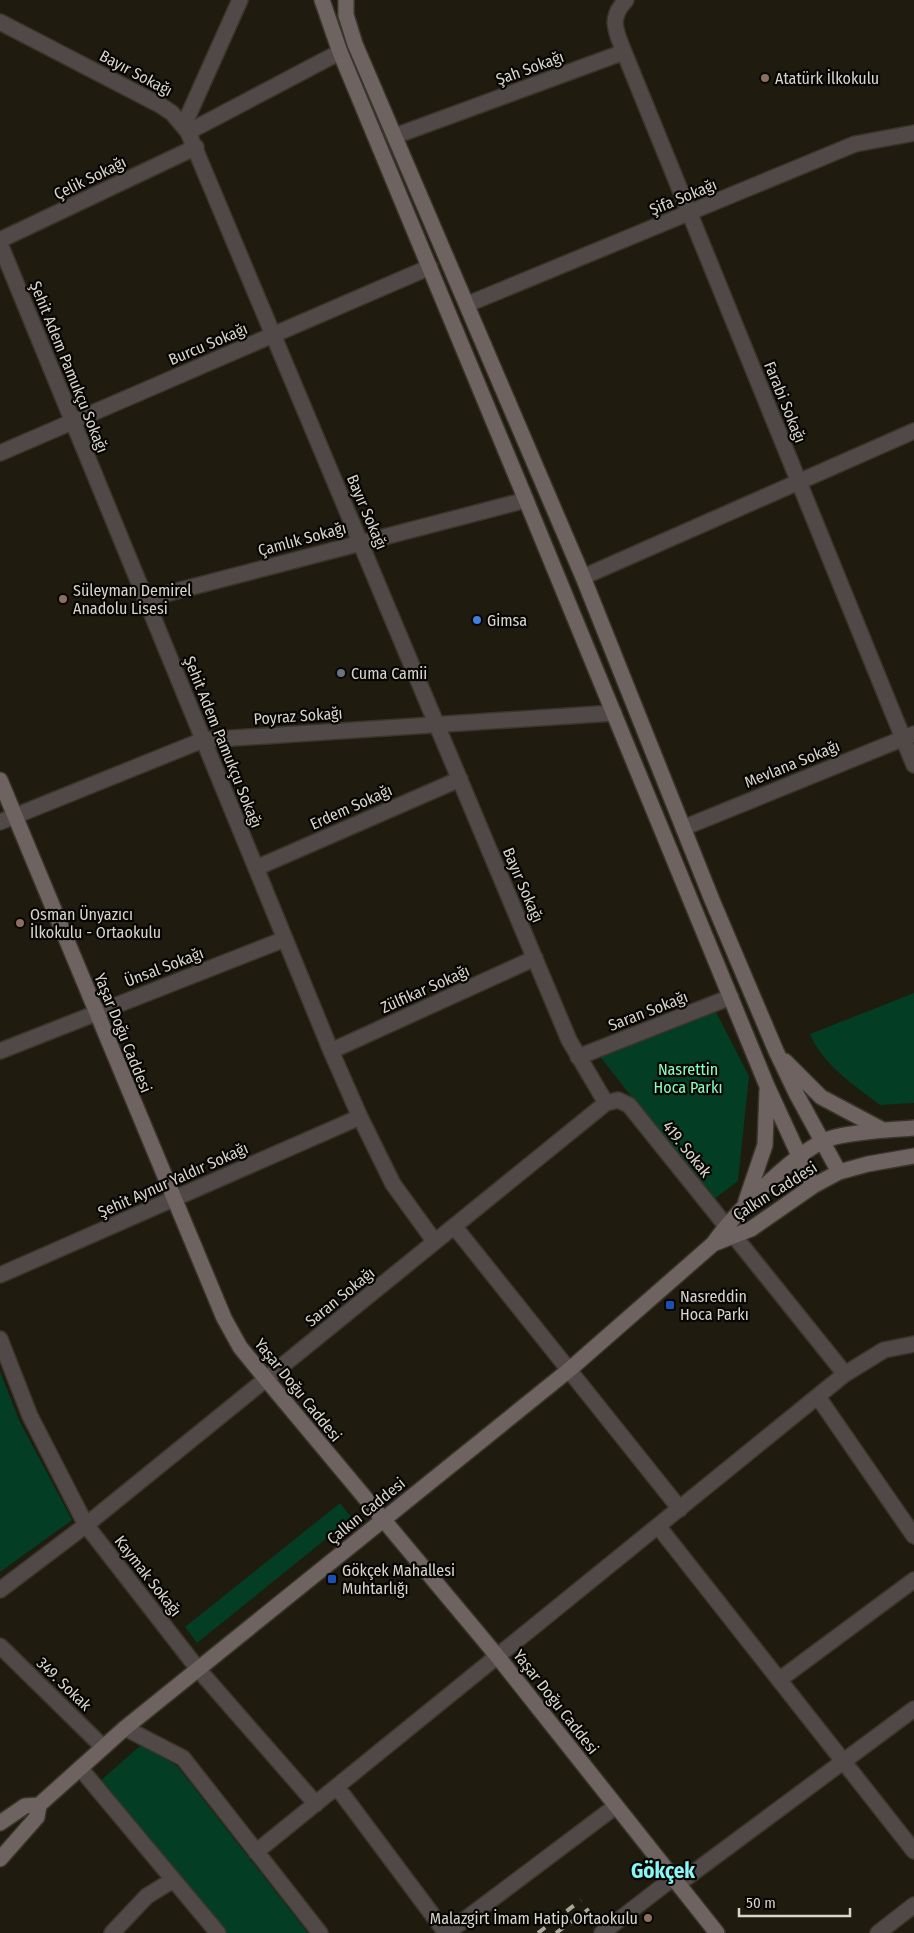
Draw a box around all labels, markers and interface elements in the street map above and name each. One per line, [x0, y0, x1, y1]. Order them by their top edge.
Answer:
street label: Bayır Sokağı [96, 46, 176, 100]
street label: Şah Sokağı [493, 47, 567, 89]
place label: Atatürk İlkokulu [775, 69, 879, 88]
marker: Atatürk İlkokulu [759, 72, 771, 84]
street label: Çelik Sokağı [51, 152, 130, 205]
street label: Şifa Sokağı [647, 175, 719, 219]
street label: Şehit Adem Pamukçu Sokağı [26, 278, 112, 456]
street label: Burcu Sokağı [166, 319, 250, 369]
street label: Farabi Sokağı [760, 359, 810, 445]
street label: Bayır Sokağı [343, 472, 391, 552]
street label: Çamlık Sokağı [256, 518, 348, 561]
place label: Süleyman Demirel Anadolu Lisesi [73, 581, 192, 618]
marker: Süleyman Demirel Anadolu Lisesi [57, 593, 69, 605]
place label: Gimsa [487, 611, 527, 630]
marker: Gimsa [471, 614, 483, 626]
street label: Şehit Adem Pamukçu Sokağı [180, 653, 266, 831]
place label: Cuma Camii [351, 664, 427, 683]
marker: Cuma Camii [335, 667, 347, 679]
street label: Poyraz Sokağı [253, 703, 343, 729]
street label: Mevlana Sokağı [742, 736, 842, 792]
street label: Erdem Sokağı [307, 780, 395, 834]
street label: Bayır Sokağı [499, 845, 547, 925]
place label: Osman Ünyazıcı İlkokulu - Ortaokulu [30, 905, 161, 942]
marker: Osman Ünyazıcı İlkokulu - Ortaokulu [14, 917, 26, 929]
street label: Ünsal Sokağı [122, 943, 206, 991]
street label: Zülfikar Sokağı [378, 961, 472, 1017]
street label: Yaşar Doğu Caddesi [90, 970, 156, 1096]
street label: Saran Sokağı [606, 987, 690, 1035]
park label: Nasrettin Hoca Parkı [654, 1060, 722, 1097]
street label: 419. Sokak [659, 1117, 716, 1181]
street label: Şehit Aynur Yaldır Sokağı [95, 1138, 251, 1222]
street label: Çalkın Caddesi [730, 1158, 821, 1225]
street label: Saran Sokağı [301, 1263, 379, 1331]
place label: Nasreddin Hoca Parkı [680, 1287, 749, 1324]
marker: Nasreddin Hoca Parkı [664, 1299, 676, 1311]
street label: Yaşar Doğu Caddesi [251, 1335, 345, 1445]
street label: Çalkın Caddesi [323, 1474, 410, 1549]
street label: Kaymak Sokağı [111, 1532, 185, 1620]
place label: Gökçek Mahallesi Muhtarlığı [342, 1561, 455, 1598]
marker: Gökçek Mahallesi Muhtarlığı [326, 1573, 338, 1585]
street label: Yaşar Doğu Caddesi [509, 1646, 603, 1758]
street label: 349. Sokak [33, 1653, 96, 1715]
district label: Gökçek [631, 1858, 695, 1884]
scale bar [739, 1886, 850, 1918]
text: 50 m [746, 1894, 776, 1912]
place label: Malazgirt İmam Hatip Ortaokulu [430, 1909, 638, 1928]
marker: Malazgirt İmam Hatip Ortaokulu [642, 1912, 654, 1924]

